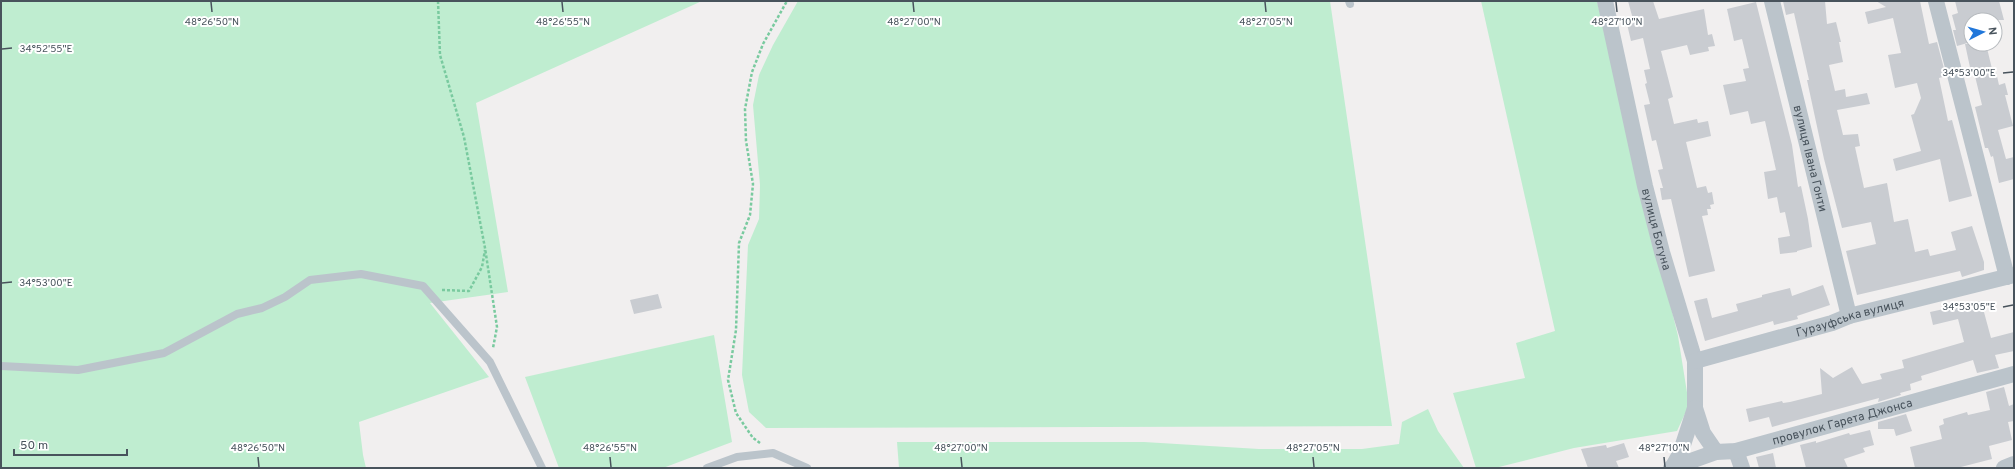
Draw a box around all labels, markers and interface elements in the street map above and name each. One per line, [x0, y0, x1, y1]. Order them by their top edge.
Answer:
north arrow [1963, 12, 2003, 52]
text: 48°26'50"N [185, 16, 239, 29]
text: 48°26'55"N [536, 16, 590, 29]
text: 48°27'00"N [887, 16, 941, 29]
text: 48°27'05"N [1239, 16, 1293, 29]
text: 48°27'10"N [1591, 16, 1643, 29]
text: N [1985, 26, 1999, 36]
text: 34°52'55"E [19, 43, 73, 56]
text: 34°53'00"E [1942, 67, 1996, 80]
street label: вулиця Івана Гонти [1789, 104, 1830, 214]
street label: вулиця Богуна [1637, 187, 1674, 272]
text: 34°53'00"E [19, 277, 73, 290]
street label: Гурзуфська вулиця [1794, 296, 1906, 342]
text: 34°53'05"E [1942, 301, 1996, 314]
street label: провулок Гарета Джонса [1771, 396, 1914, 450]
scale bar [14, 431, 127, 457]
text: 50 m [20, 438, 48, 454]
text: 48°26'50"N [231, 442, 285, 455]
text: 48°26'55"N [583, 442, 637, 455]
text: 48°27'00"N [934, 442, 988, 455]
text: 48°27'05"N [1286, 442, 1340, 455]
text: 48°27'10"N [1638, 442, 1690, 455]

